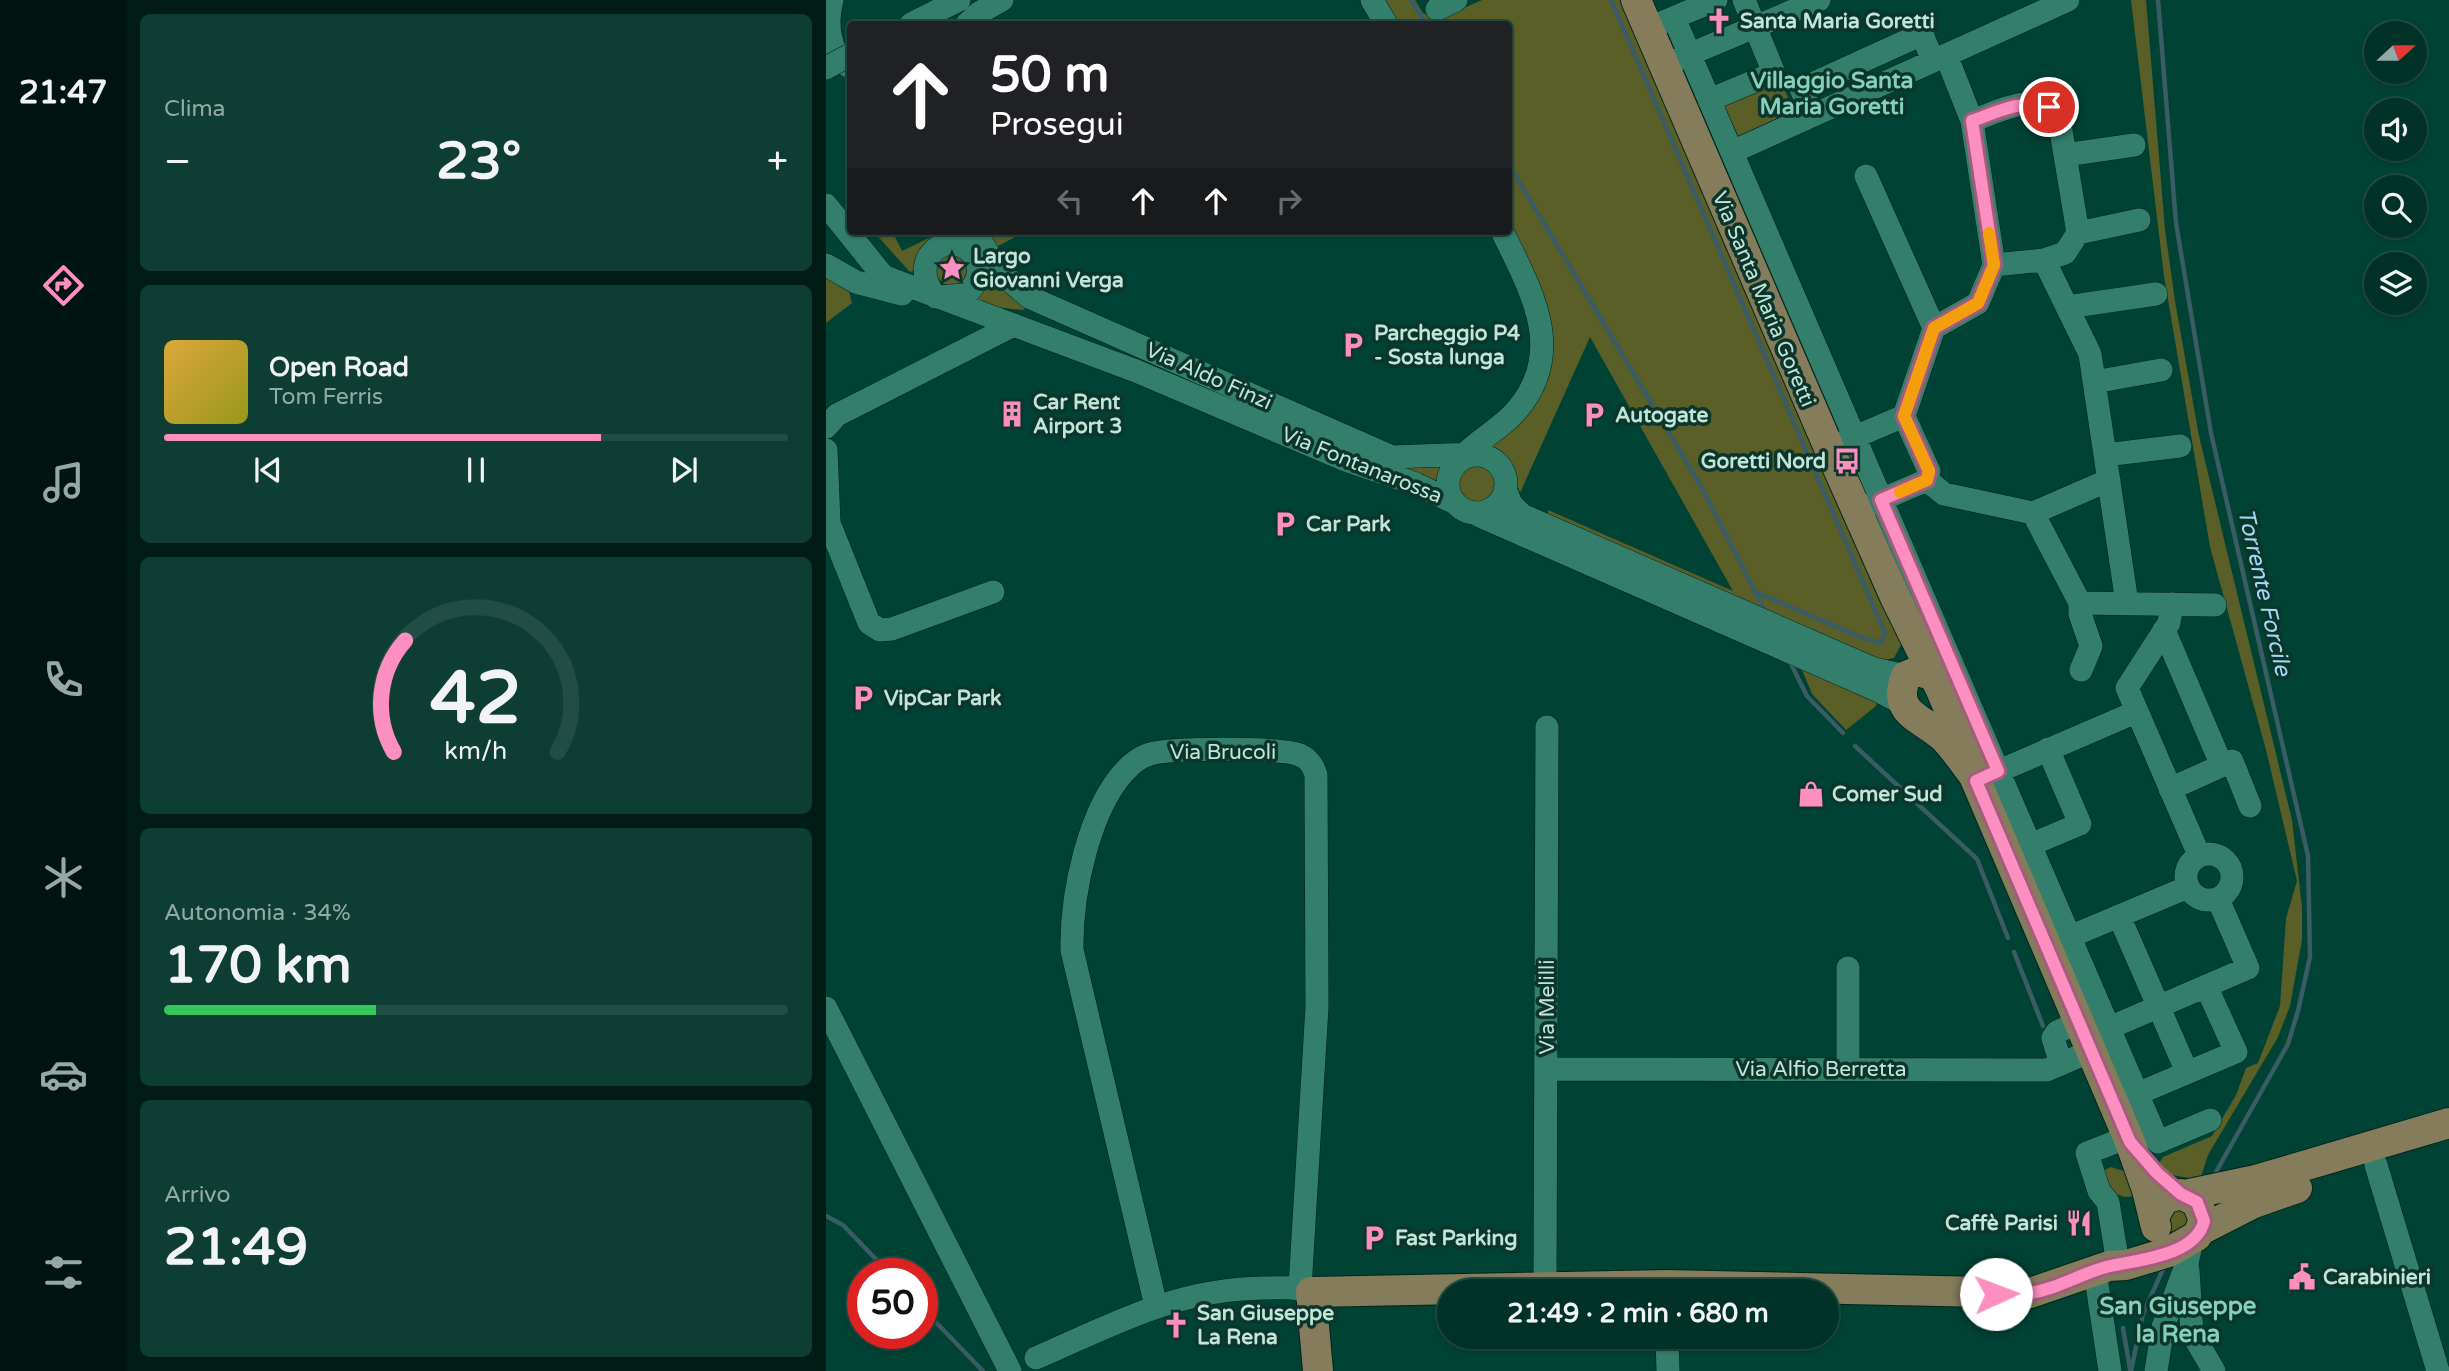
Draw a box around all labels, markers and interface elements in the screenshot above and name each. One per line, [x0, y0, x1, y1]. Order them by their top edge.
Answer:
church icon: Santa Maria Goretti [1704, 6, 1734, 36]
place label: Santa Maria Goretti [1740, 9, 1935, 34]
north arrow [2364, 21, 2427, 84]
map controls [2364, 21, 2427, 315]
text: 50 m [990, 46, 1109, 105]
icon: ahead [875, 49, 966, 140]
district label: Villaggio Santa Maria Goretti [1750, 67, 1914, 121]
text: 21:47 [19, 74, 107, 112]
pin [2019, 77, 2079, 137]
icon: arrive [2030, 88, 2068, 126]
text: Clima [164, 95, 225, 123]
button: sound [2364, 98, 2427, 161]
text: Prosegui [990, 106, 1124, 144]
text: 23° [436, 130, 521, 193]
text: − [164, 139, 191, 185]
text: + [767, 139, 788, 185]
button: search [2364, 175, 2427, 238]
icon: left [1051, 182, 1089, 220]
icon: ahead [1124, 182, 1162, 220]
icon: ahead [1197, 182, 1235, 220]
icon: right [1270, 182, 1308, 220]
street label: Via Santa Maria Goretti [1707, 188, 1820, 411]
place label: Largo Giovanni Verga [973, 244, 1124, 293]
button: layers [2364, 252, 2427, 315]
place icon: Largo Giovanni Verga [937, 253, 967, 283]
icon: directions [39, 261, 88, 310]
place label: Parcheggio P4 - Sosta lunga [1374, 321, 1520, 370]
parking icon: Parcheggio P4 - Sosta lunga [1338, 330, 1368, 360]
street label: Via Aldo Finzi [1142, 338, 1276, 415]
text: Open Road [269, 352, 409, 383]
text: Tom Ferris [269, 383, 383, 411]
place label: Car Rent Airport 3 [1033, 390, 1123, 439]
building icon: Car Rent Airport 3 [997, 399, 1027, 429]
parking icon: Autogate [1579, 400, 1609, 430]
place label: Autogate [1615, 403, 1708, 428]
street label: Via Fontanarossa [1278, 422, 1446, 509]
bus stop icon: Goretti Nord [1832, 446, 1862, 476]
place label: Goretti Nord [1701, 449, 1826, 474]
icon: previous [249, 451, 287, 489]
icon: pause [457, 451, 495, 489]
icon: next [665, 451, 703, 489]
icon: music [39, 458, 88, 507]
water label: Torrente Forcile [2231, 506, 2297, 680]
parking icon: Car Park [1270, 509, 1300, 539]
place label: Car Park [1306, 512, 1391, 537]
icon: phone [39, 655, 88, 704]
text: 42 [430, 655, 522, 743]
parking icon: VipCar Park [848, 683, 878, 713]
place label: VipCar Park [884, 686, 1002, 711]
text: km/h [445, 735, 507, 765]
street label: Via Brucoli [1170, 740, 1276, 765]
shop icon: Comer Sud [1796, 779, 1826, 809]
place label: Comer Sud [1832, 782, 1942, 807]
icon: climate [39, 853, 88, 902]
text: Autonomia · 34% [164, 899, 351, 927]
text: 170 km [164, 934, 352, 997]
street label: Via Melilli [1535, 960, 1560, 1054]
icon: car [39, 1050, 88, 1099]
street label: Via Alfio Berretta [1735, 1057, 1907, 1082]
text: Arrivo [164, 1181, 230, 1209]
restaurant icon: Caffè Parisi [2064, 1208, 2094, 1238]
place label: Caffè Parisi [1945, 1211, 2058, 1236]
text: 21:49 [164, 1216, 308, 1279]
parking icon: Fast Parking [1359, 1223, 1389, 1253]
place label: Fast Parking [1395, 1226, 1518, 1251]
icon: filters [39, 1248, 88, 1297]
position arrow [1959, 1257, 2033, 1331]
speed limit sign: 50 [847, 1258, 938, 1349]
public building icon: Carabinieri [2287, 1262, 2317, 1292]
place label: Carabinieri [2323, 1265, 2431, 1290]
district label: San Giuseppe la Rena [2100, 1292, 2257, 1349]
text: 21:49 · 2 min · 680 m [1507, 1298, 1769, 1329]
place label: San Giuseppe La Rena [1197, 1301, 1334, 1350]
church icon: San Giuseppe La Rena [1161, 1310, 1191, 1340]

